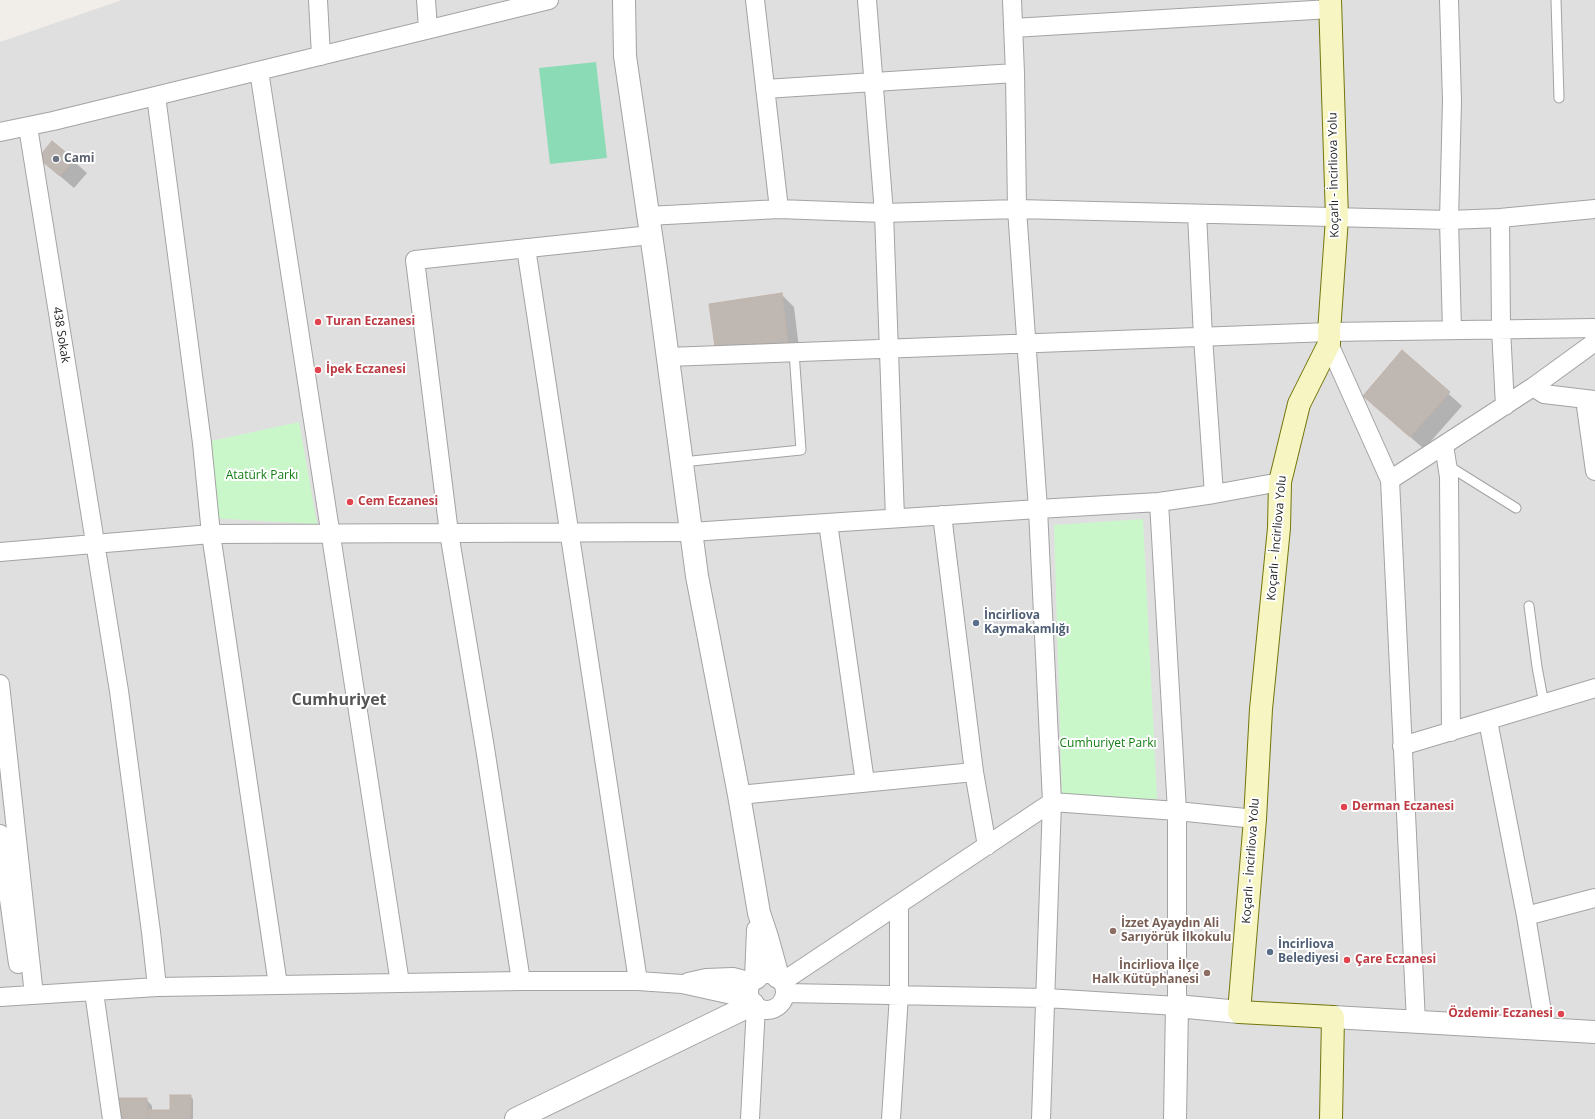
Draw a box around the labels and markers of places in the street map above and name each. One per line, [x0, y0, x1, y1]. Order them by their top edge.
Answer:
place label: Cami [64, 152, 94, 166]
marker: Cami [51, 154, 61, 164]
place label: Turan Eczanesi [326, 315, 415, 329]
marker: Turan Eczanesi [313, 317, 323, 327]
place label: İpek Eczanesi [326, 363, 406, 377]
marker: İpek Eczanesi [313, 365, 323, 375]
place label: Cem Eczanesi [358, 495, 438, 509]
marker: Cem Eczanesi [345, 497, 355, 507]
place label: İncirliova Kaymakamlığı [984, 609, 1069, 637]
marker: İncirliova Kaymakamlığı [971, 618, 981, 628]
place label: Derman Eczanesi [1352, 800, 1454, 814]
marker: Derman Eczanesi [1339, 802, 1349, 812]
place label: İzzet Ayaydın Ali Sarıyörük İlkokulu [1121, 917, 1232, 945]
marker: İzzet Ayaydın Ali Sarıyörük İlkokulu [1108, 926, 1118, 936]
place label: İncirliova Belediyesi [1278, 938, 1339, 966]
marker: İncirliova Belediyesi [1265, 947, 1275, 957]
place label: Çare Eczanesi [1355, 953, 1436, 967]
marker: Çare Eczanesi [1342, 955, 1352, 965]
place label: İncirliova İlçe Halk Kütüphanesi [1092, 959, 1199, 987]
marker: İncirliova İlçe Halk Kütüphanesi [1202, 968, 1212, 978]
place label: Özdemir Eczanesi [1448, 1007, 1553, 1021]
marker: Özdemir Eczanesi [1556, 1009, 1566, 1019]

